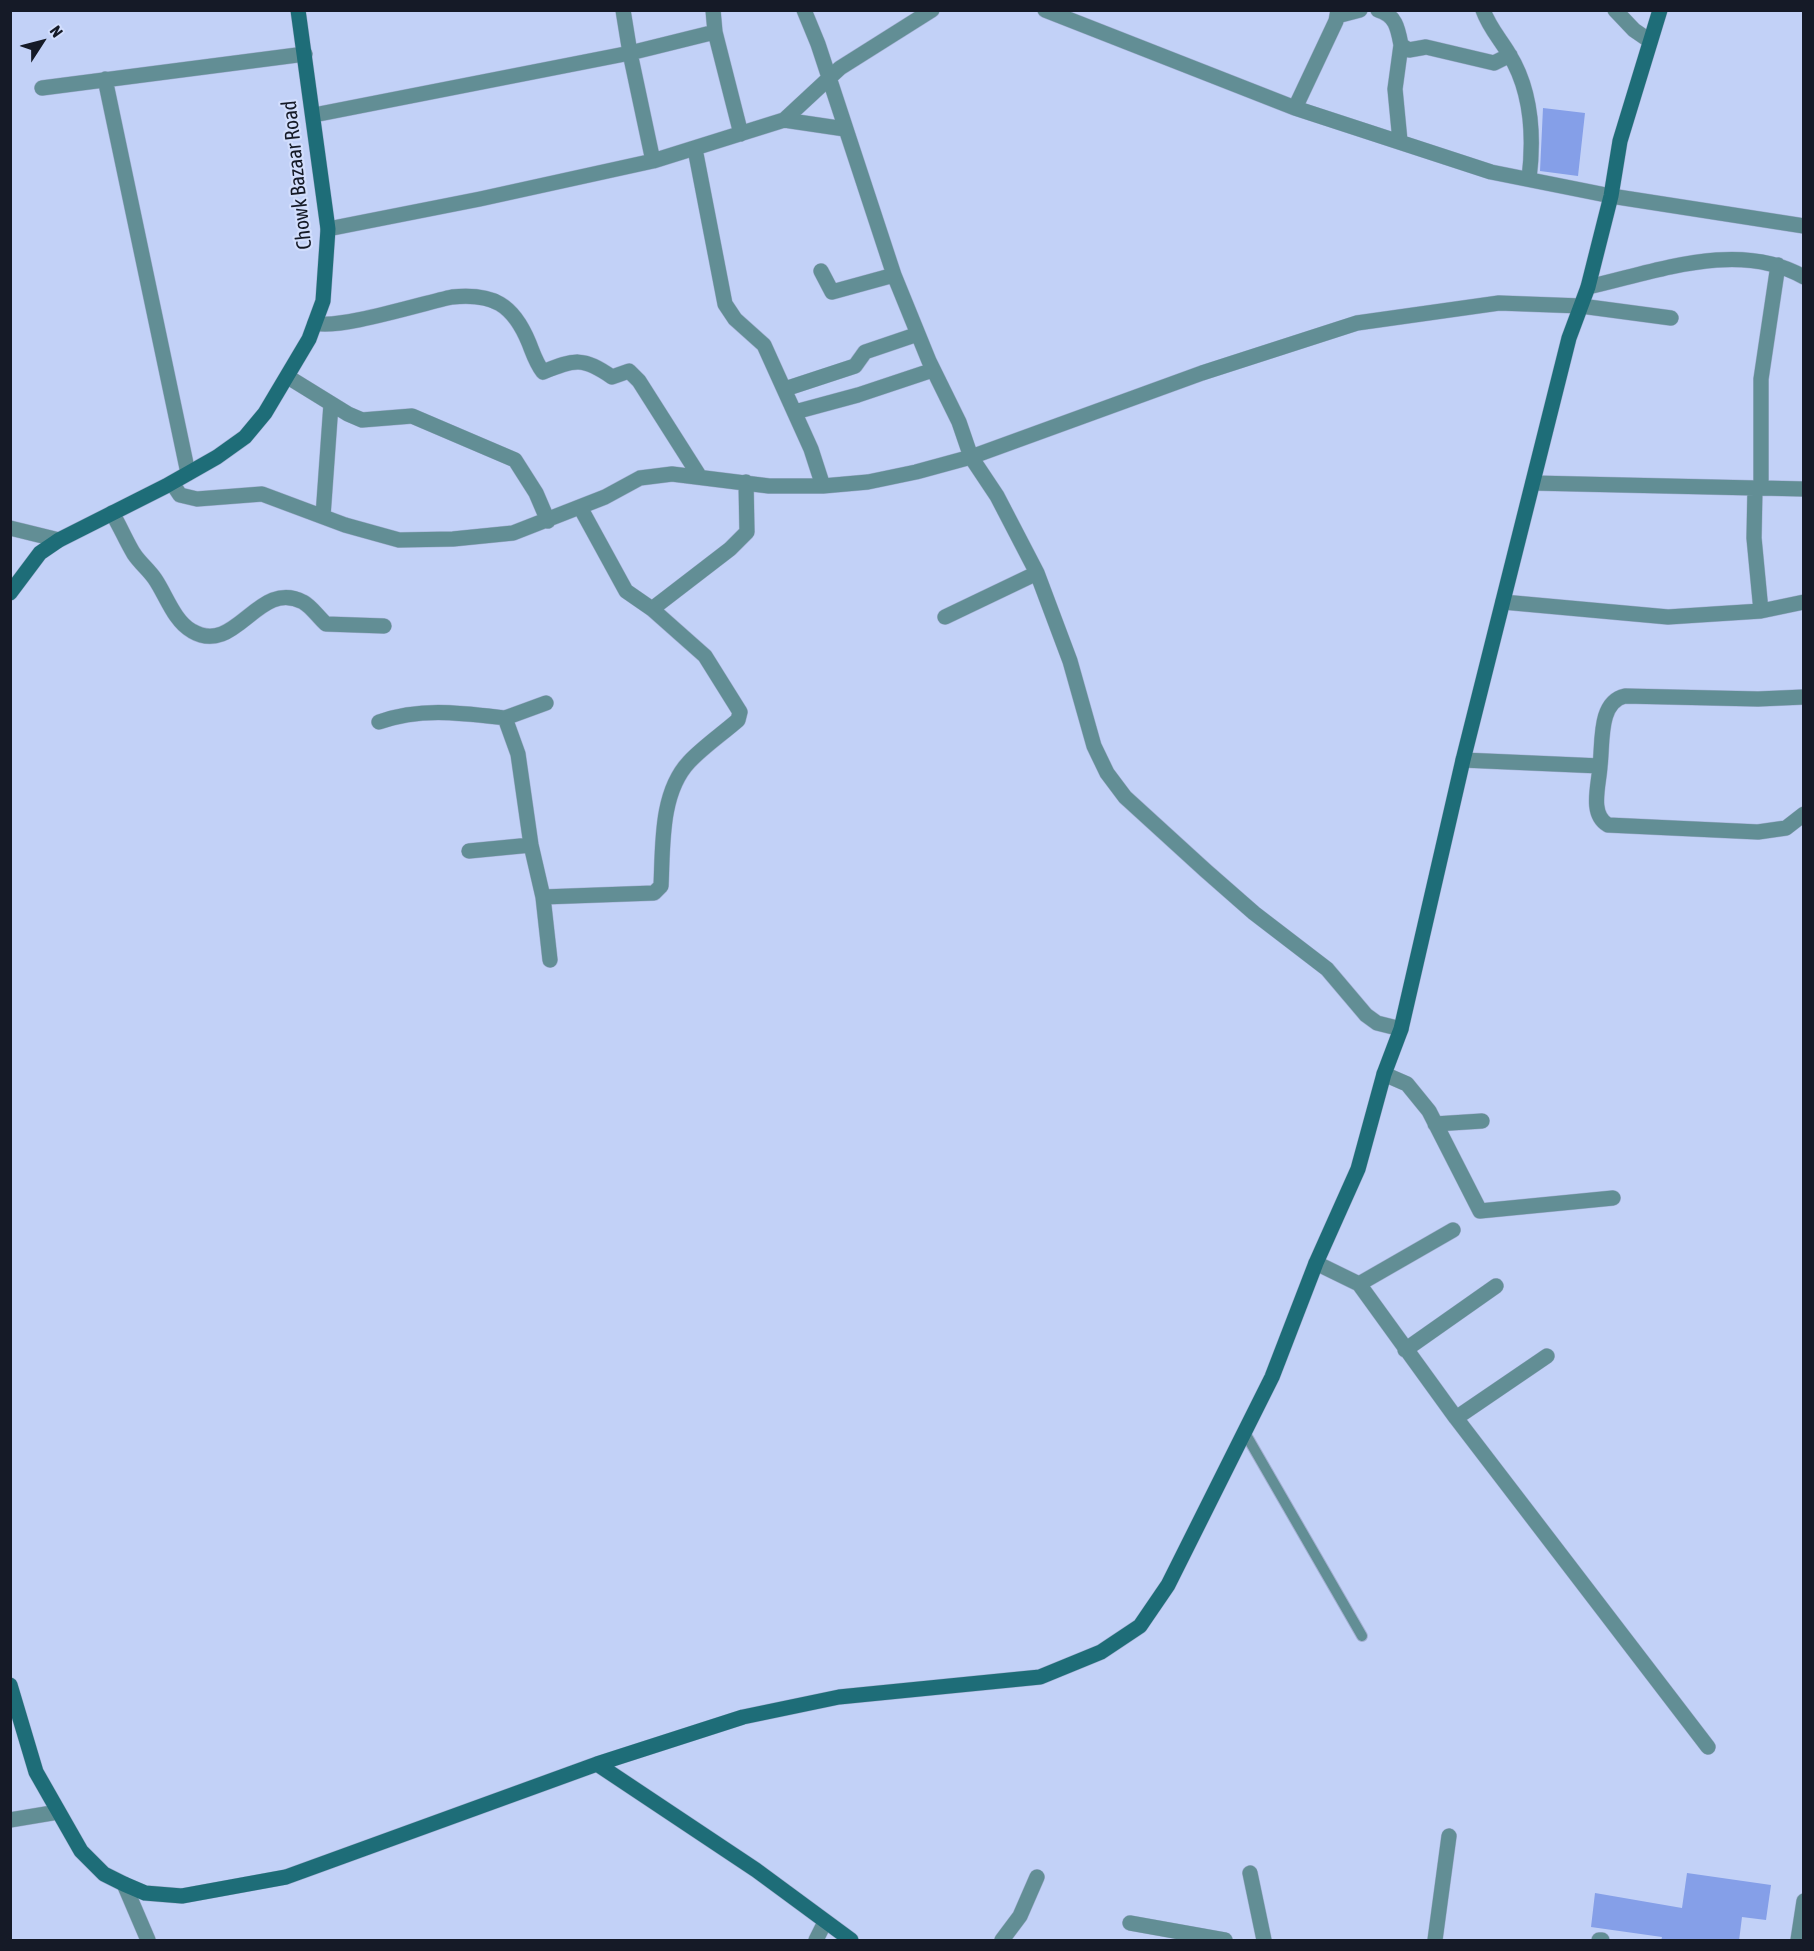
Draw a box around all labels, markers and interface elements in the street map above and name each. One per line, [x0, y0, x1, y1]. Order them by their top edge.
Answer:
north arrow [12, 12, 72, 72]
text: N [46, 22, 67, 41]
street label: Chowk Bazaar Road [277, 99, 317, 251]

